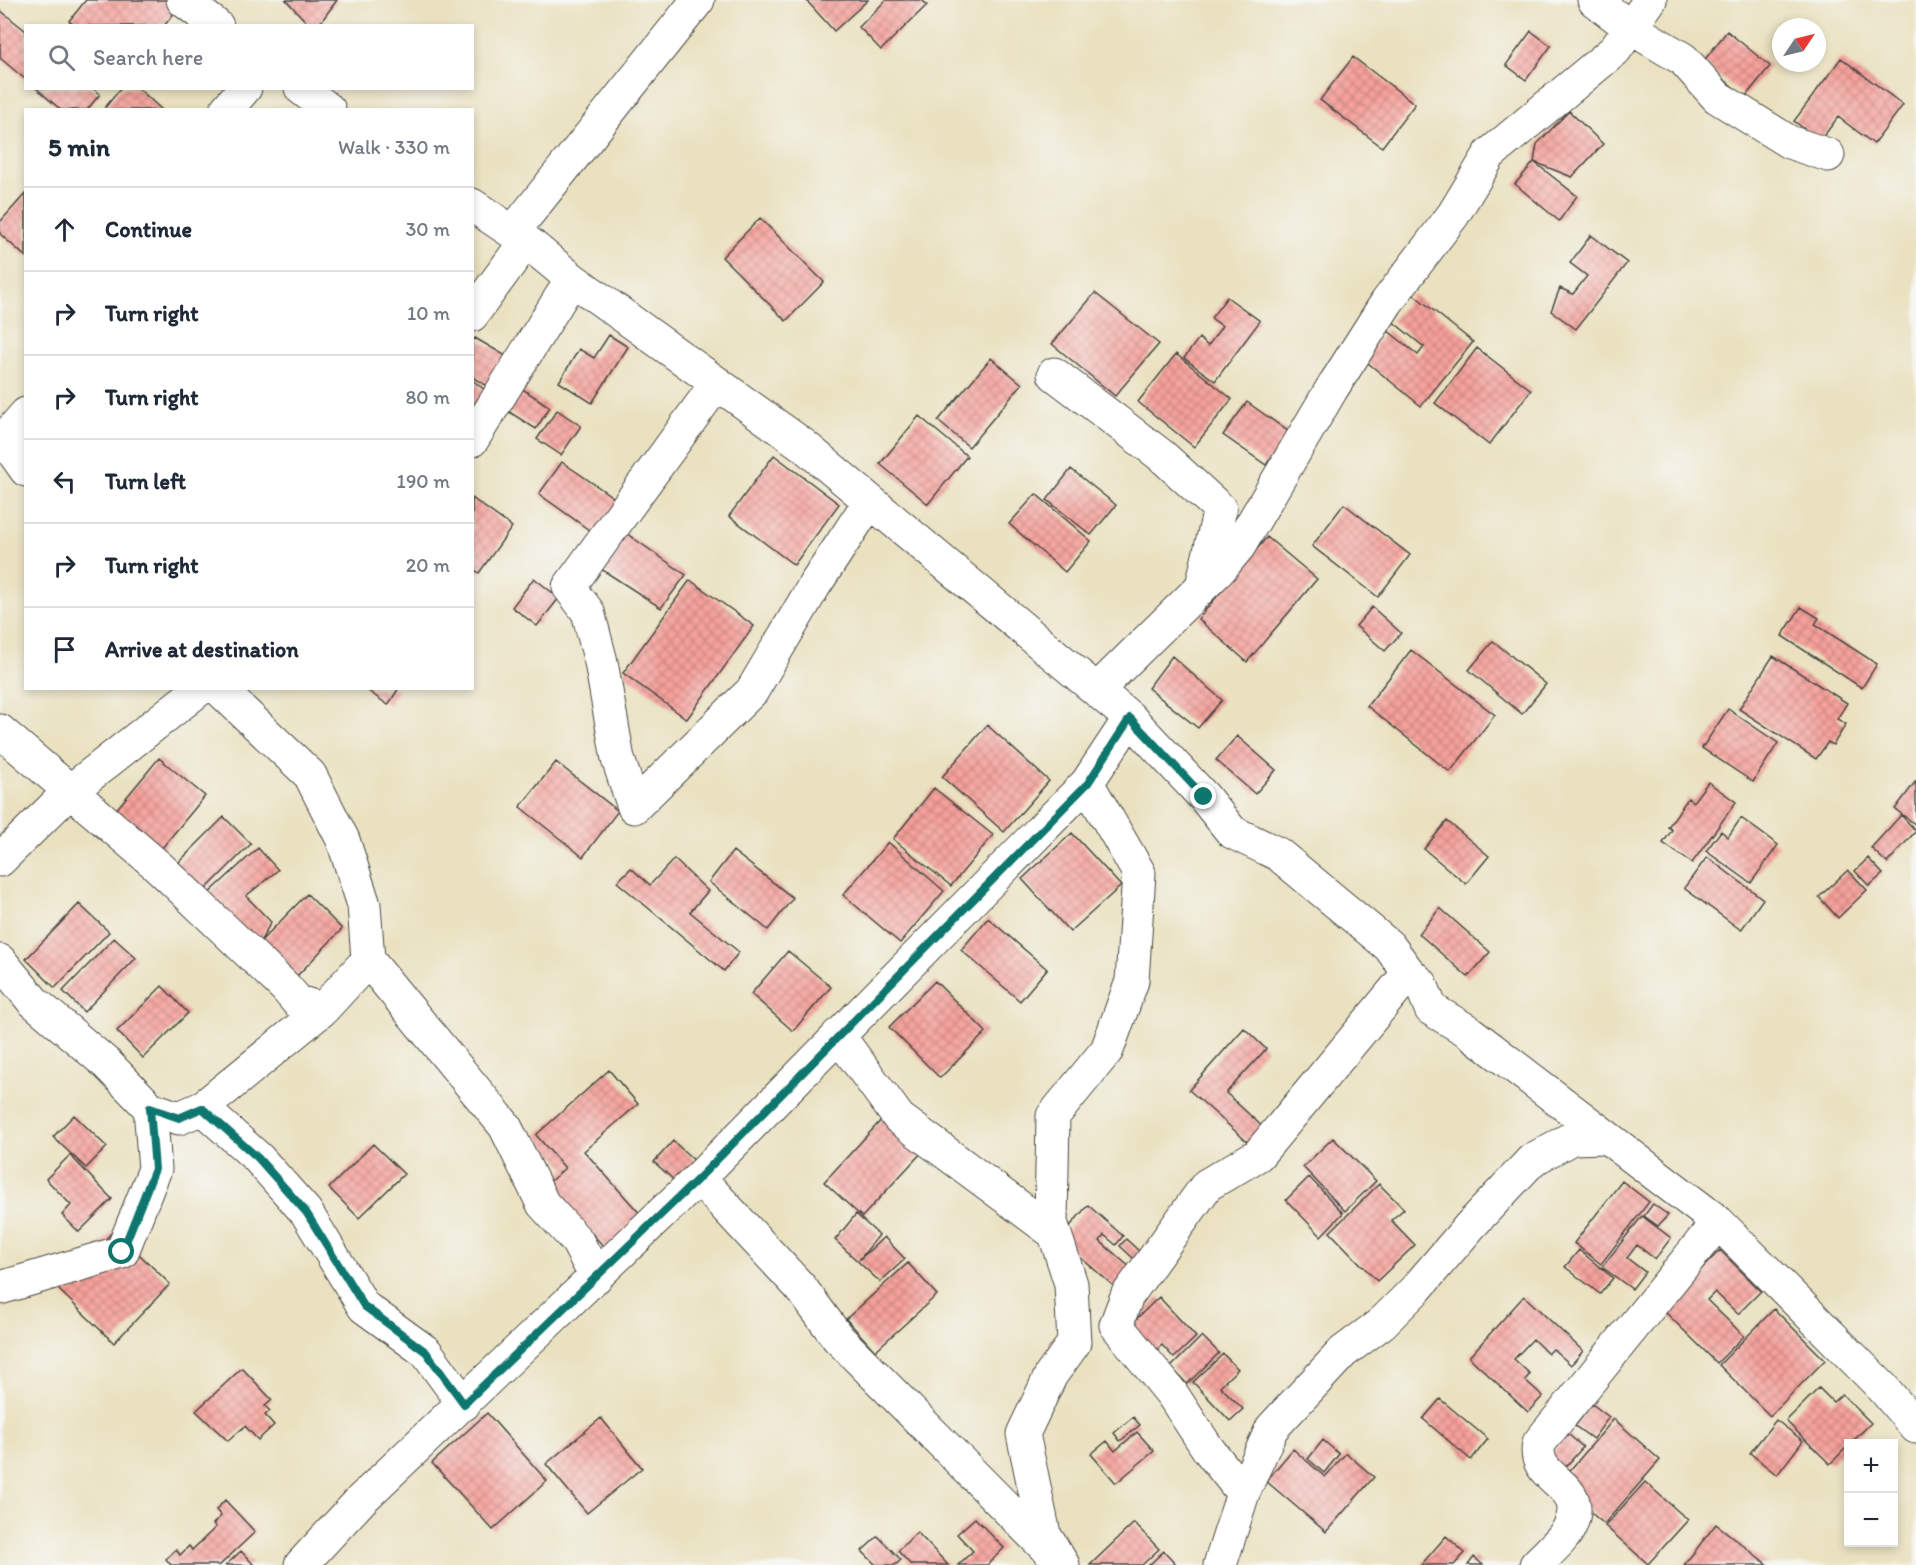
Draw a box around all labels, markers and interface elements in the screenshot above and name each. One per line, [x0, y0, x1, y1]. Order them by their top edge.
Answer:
north arrow [1772, 18, 1826, 72]
search box [24, 24, 474, 90]
icon: search [45, 41, 78, 74]
text: Search here [93, 44, 203, 71]
text: 5 min [48, 131, 110, 163]
text: Walk · 330 m [338, 135, 450, 159]
icon: ahead [48, 213, 81, 246]
text: Continue [105, 216, 192, 243]
text: 30 m [405, 217, 450, 241]
icon: right [48, 297, 81, 330]
text: Turn right [105, 300, 199, 327]
text: 10 m [407, 301, 450, 325]
icon: right [48, 381, 81, 414]
text: Turn right [105, 384, 199, 411]
text: 80 m [405, 385, 450, 409]
icon: left [48, 465, 81, 498]
text: Turn left [105, 468, 186, 495]
text: 190 m [397, 469, 450, 493]
icon: right [48, 549, 81, 582]
text: Turn right [105, 552, 199, 579]
text: 20 m [406, 553, 450, 577]
icon: arrive [48, 633, 81, 666]
text: Arrive at destination [105, 636, 299, 663]
route end [1190, 783, 1216, 809]
route start [108, 1238, 134, 1264]
map controls [1844, 1439, 1898, 1547]
button: + [1844, 1439, 1898, 1493]
button: − [1844, 1493, 1898, 1547]

